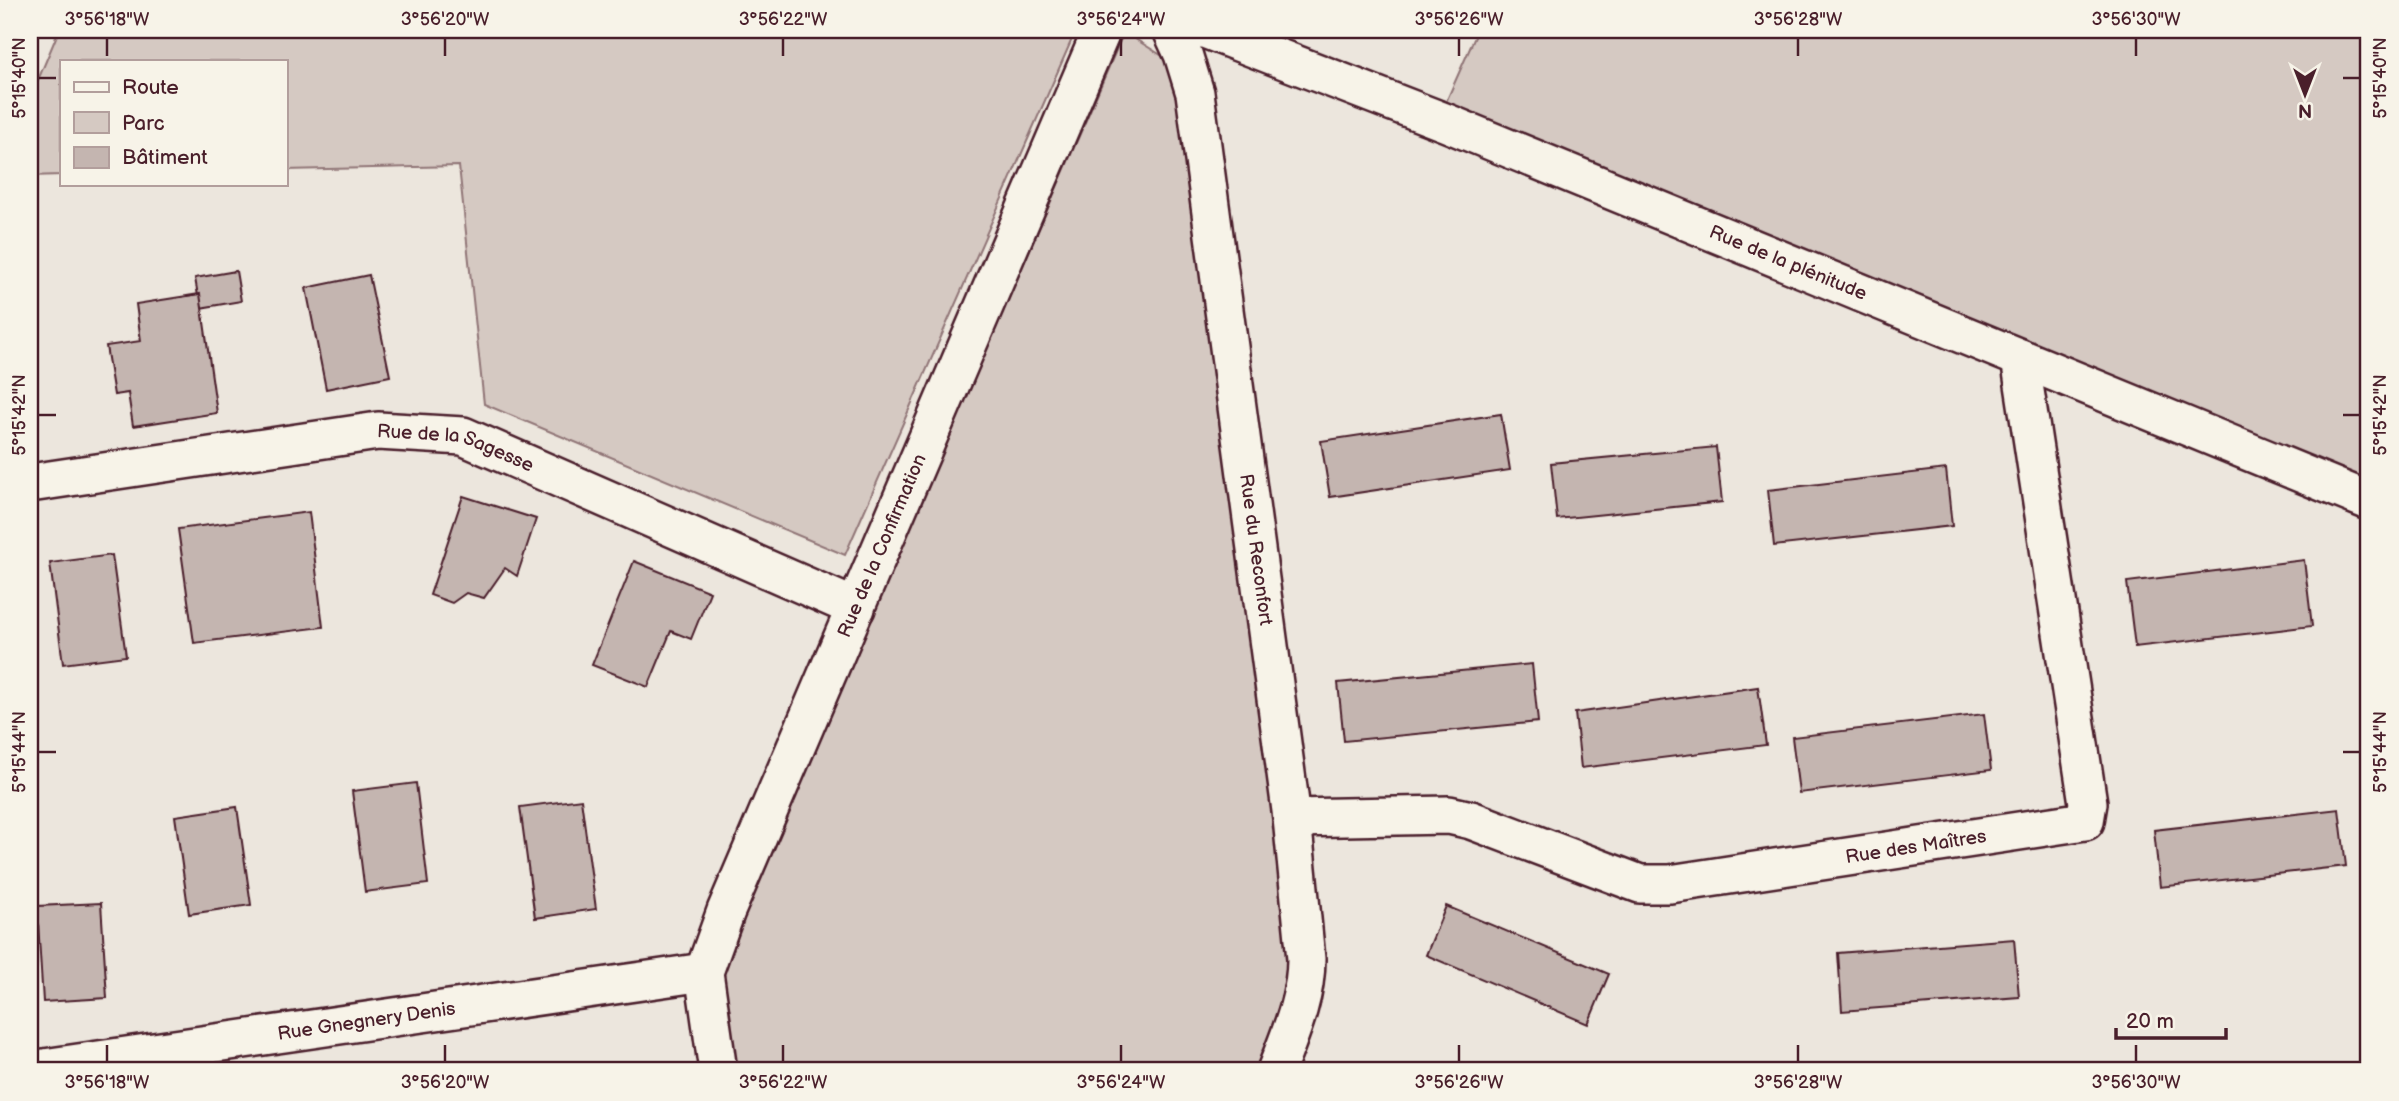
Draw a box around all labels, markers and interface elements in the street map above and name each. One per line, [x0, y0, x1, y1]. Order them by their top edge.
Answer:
text: 3°56'18"W [65, 9, 150, 30]
text: 3°56'20"W [401, 9, 490, 30]
text: 3°56'22"W [739, 9, 828, 30]
text: 3°56'24"W [1077, 9, 1166, 30]
text: 3°56'26"W [1414, 9, 1504, 30]
text: 3°56'28"W [1754, 9, 1843, 30]
text: 3°56'30"W [2091, 9, 2181, 30]
text: 5°15'40"N [9, 37, 30, 119]
text: 5°15'40"N [2370, 37, 2391, 119]
legend [60, 60, 287, 186]
north arrow [2270, 60, 2340, 130]
text: Route [122, 75, 179, 100]
text: N [2298, 98, 2312, 121]
text: Parc [122, 111, 165, 136]
text: Bâtiment [122, 145, 208, 170]
street label: Rue de la plénitude [1706, 220, 1870, 305]
text: 5°15'42"N [9, 374, 30, 456]
text: 5°15'42"N [2370, 374, 2391, 456]
street label: Rue de la Sagesse [376, 419, 537, 477]
street label: Rue de la Confirmation [833, 450, 931, 641]
street label: Rue du Reconfort [1235, 473, 1278, 627]
text: 5°15'44"N [9, 711, 30, 793]
text: 5°15'44"N [2370, 711, 2391, 793]
street label: Rue des Maîtres [1844, 825, 1988, 869]
scale bar [2116, 996, 2226, 1040]
street label: Rue Gnegnery Denis [276, 997, 457, 1045]
text: 20 m [2126, 1009, 2174, 1034]
text: 3°56'18"W [65, 1072, 150, 1093]
text: 3°56'20"W [401, 1072, 490, 1093]
text: 3°56'22"W [739, 1072, 828, 1093]
text: 3°56'24"W [1077, 1072, 1166, 1093]
text: 3°56'26"W [1414, 1072, 1504, 1093]
text: 3°56'28"W [1754, 1072, 1843, 1093]
text: 3°56'30"W [2091, 1072, 2181, 1093]

